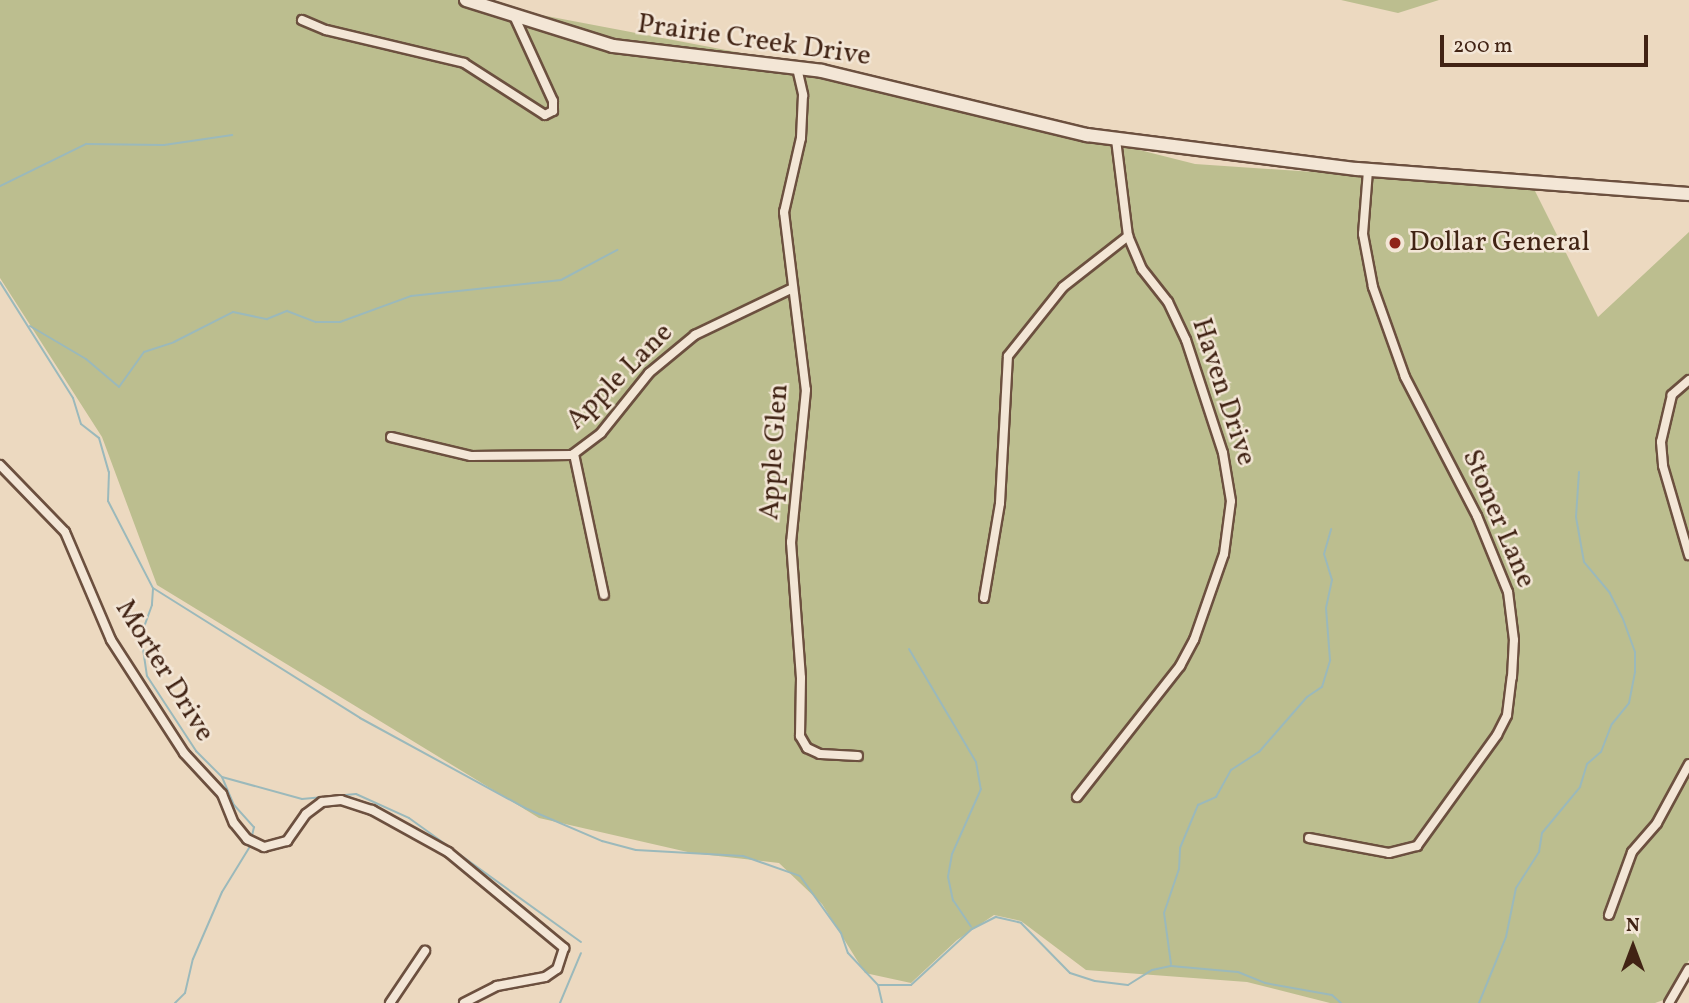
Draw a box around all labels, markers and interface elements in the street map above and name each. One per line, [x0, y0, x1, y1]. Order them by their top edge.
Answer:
street label: Prairie Creek Drive [635, 8, 873, 74]
scale bar [1444, 21, 1652, 65]
text: 200 m [1453, 32, 1513, 61]
place label: Dollar General [1409, 226, 1590, 260]
marker: Dollar General [1387, 235, 1403, 251]
street label: Haven Drive [1183, 314, 1263, 470]
street label: Apple Lane [560, 317, 680, 437]
street label: Apple Glen [753, 383, 797, 521]
street label: Stoner Lane [1454, 445, 1542, 593]
street label: Morter Drive [107, 594, 221, 748]
north arrow [1598, 912, 1668, 982]
text: N [1626, 913, 1640, 939]

